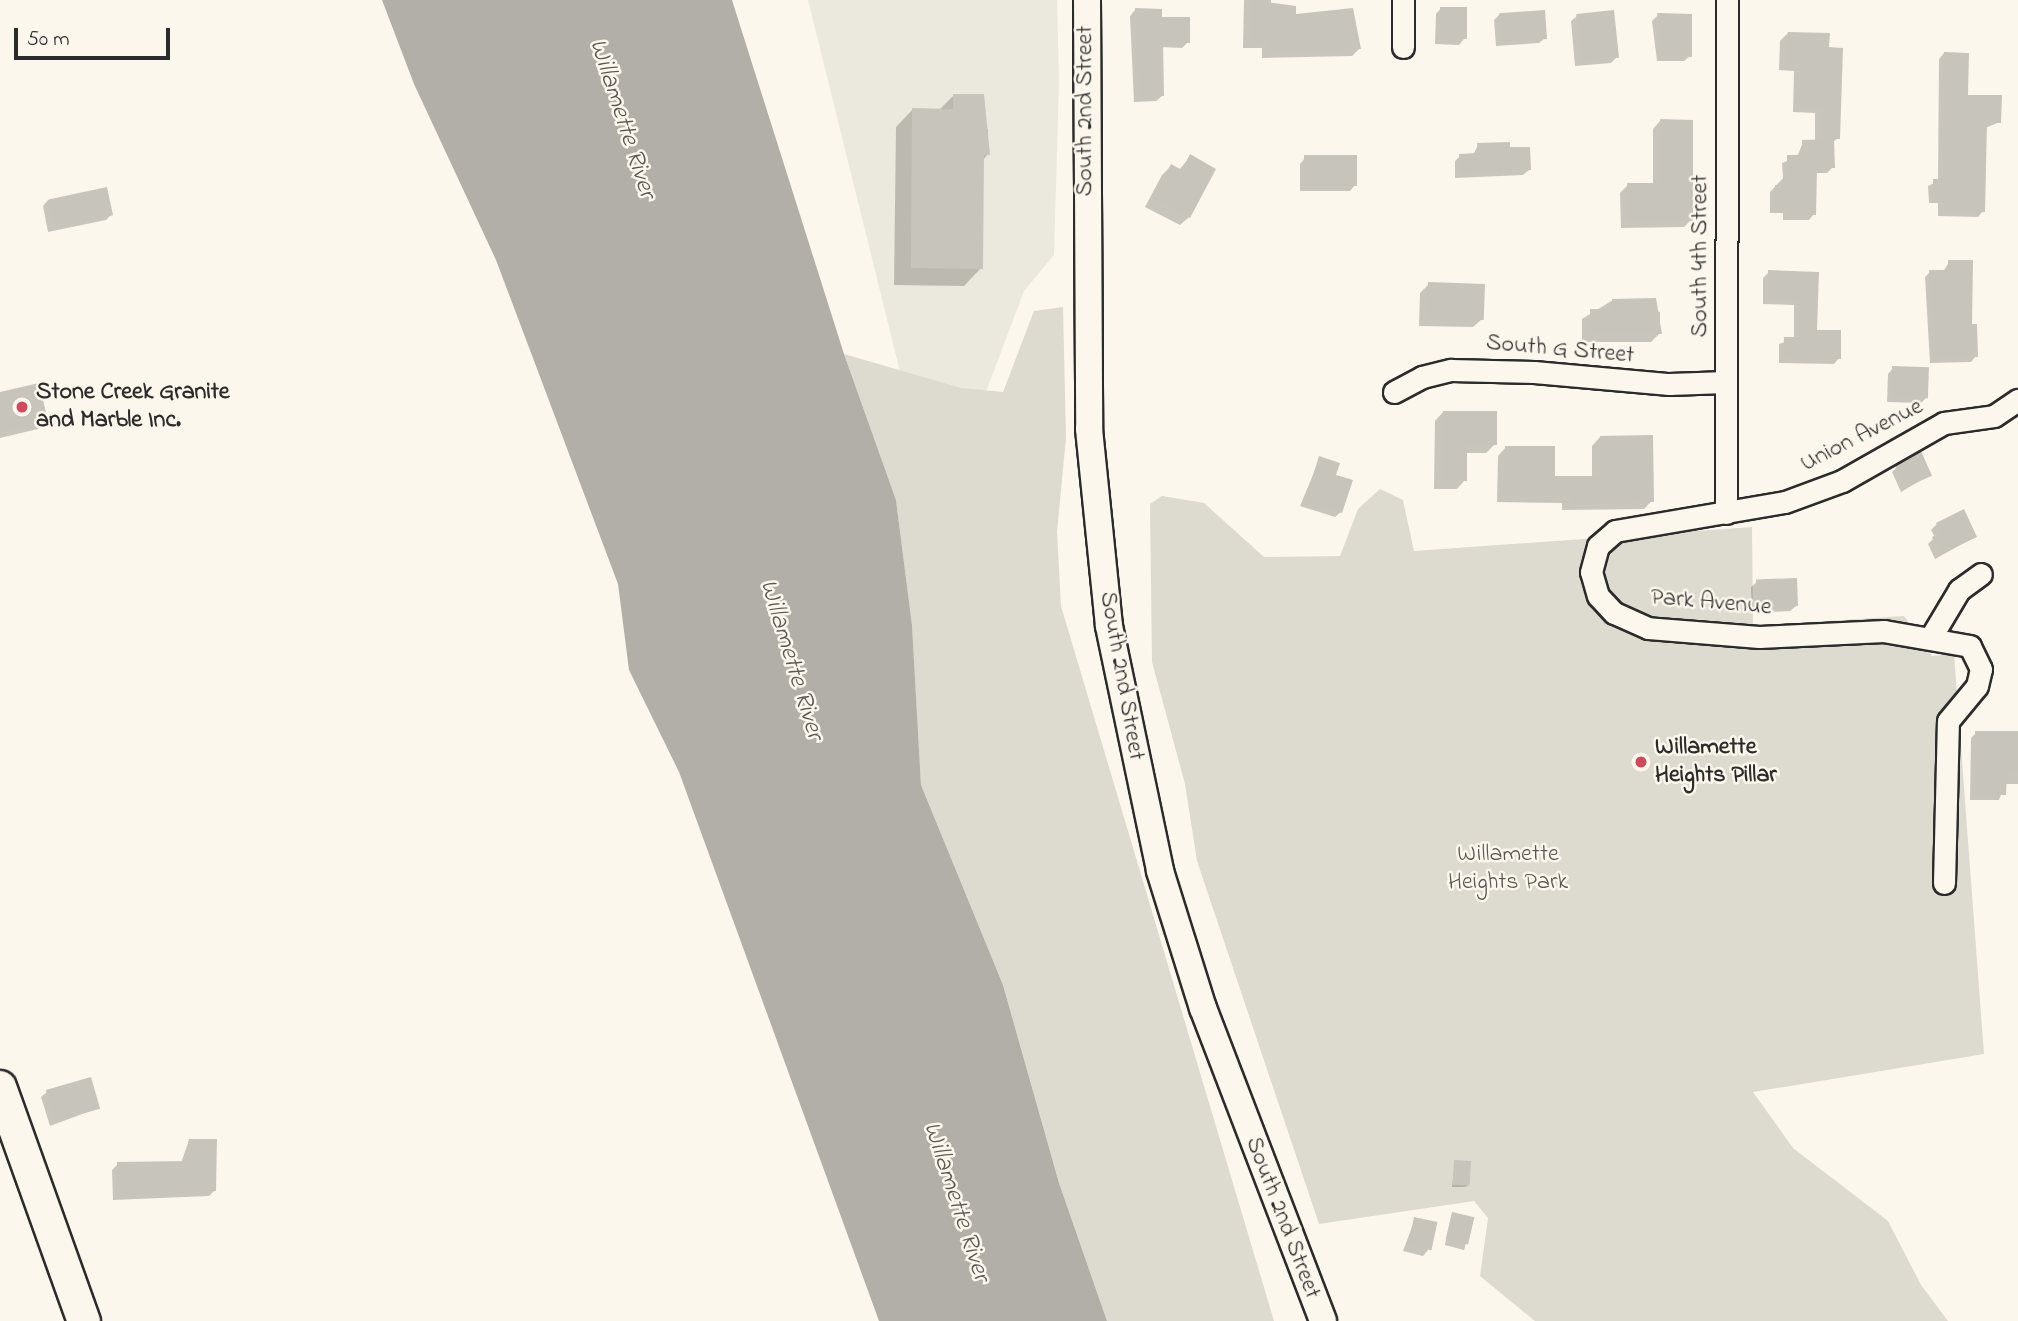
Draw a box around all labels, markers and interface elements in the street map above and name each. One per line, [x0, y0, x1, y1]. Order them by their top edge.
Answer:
scale bar [18, 14, 173, 58]
text: 50 m [27, 25, 70, 55]
street label: South 2nd Street [1072, 26, 1100, 196]
water label: Willamette River [581, 35, 661, 203]
street label: South 4th Street [1687, 175, 1715, 337]
street label: South G Street [1485, 329, 1635, 371]
place label: Stone Creek Granite and Marble Inc. [36, 379, 230, 435]
street label: Union Avenue [1796, 393, 1928, 479]
marker: Stone Creek Granite and Marble Inc. [14, 399, 30, 415]
water label: Willamette River [751, 576, 829, 744]
street label: Park Avenue [1649, 583, 1773, 623]
street label: South 2nd Street [1092, 589, 1150, 763]
place label: Willamette Heights Pillar [1655, 734, 1777, 790]
marker: Willamette Heights Pillar [1633, 754, 1649, 770]
park label: Willamette Heights Park [1448, 841, 1568, 897]
water label: Willamette River [915, 1118, 995, 1286]
street label: South 2nd Street [1238, 1133, 1326, 1303]

